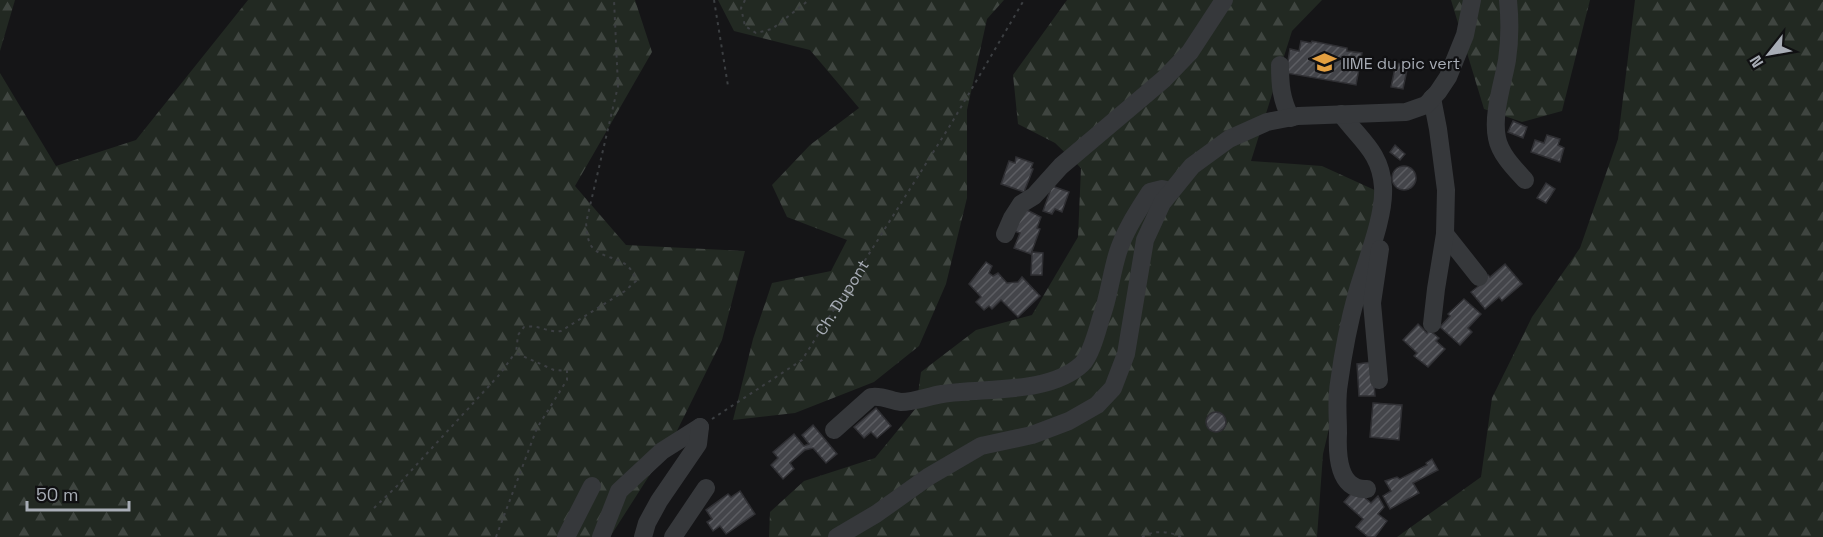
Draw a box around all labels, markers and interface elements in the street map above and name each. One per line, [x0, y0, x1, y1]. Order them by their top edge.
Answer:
north arrow [1739, 24, 1799, 84]
school or university icon: IIME du pic vert [1311, 50, 1337, 76]
text: N [1745, 51, 1768, 71]
place label: IIME du pic vert [1342, 53, 1460, 74]
street label: Ch. Dupont [810, 255, 873, 339]
scale bar [27, 474, 129, 512]
text: 50 m [36, 483, 78, 506]

